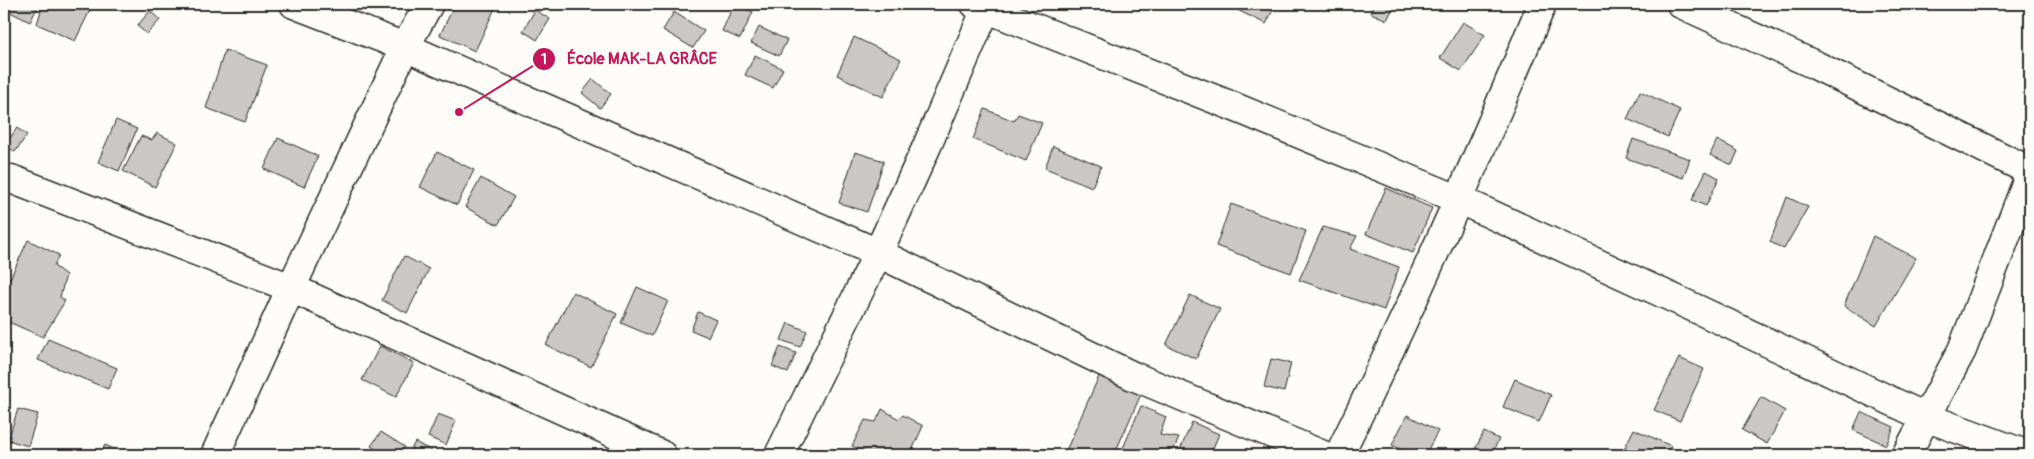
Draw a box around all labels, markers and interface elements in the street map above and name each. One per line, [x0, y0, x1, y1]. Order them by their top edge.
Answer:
callout: École MAK-LA GRÂCE [532, 43, 727, 74]
text: École MAK-LA GRÂCE [567, 48, 718, 69]
text: 1 [541, 50, 547, 69]

